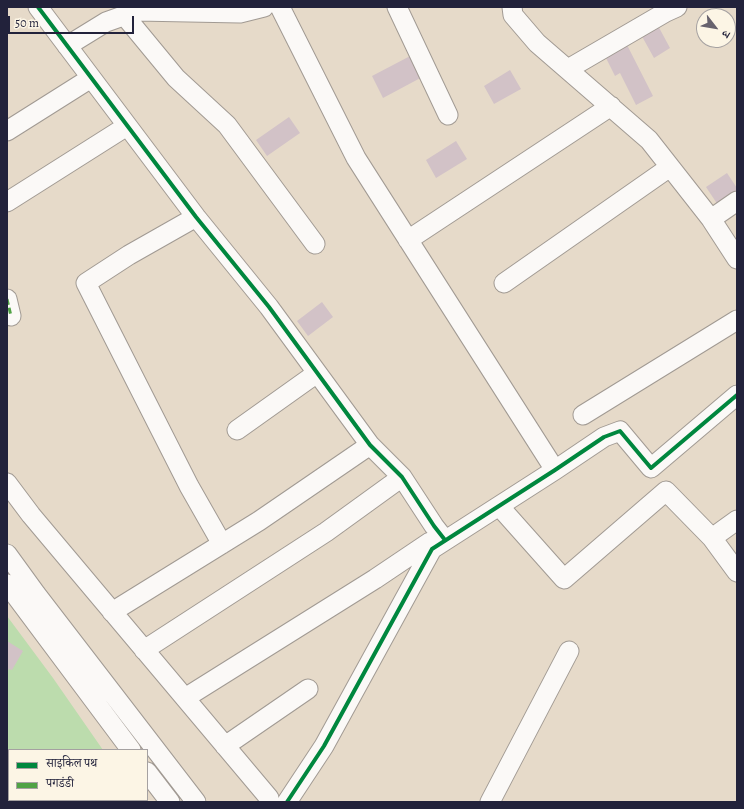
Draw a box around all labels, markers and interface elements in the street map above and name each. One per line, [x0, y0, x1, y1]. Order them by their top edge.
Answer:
scale bar [10, 8, 136, 34]
north arrow [696, 8, 736, 48]
text: 50 m [15, 15, 39, 31]
text: उ [718, 28, 734, 40]
legend [8, 749, 148, 801]
text: साइकिल पथ [46, 755, 97, 771]
text: पगडंडी [46, 775, 74, 791]

